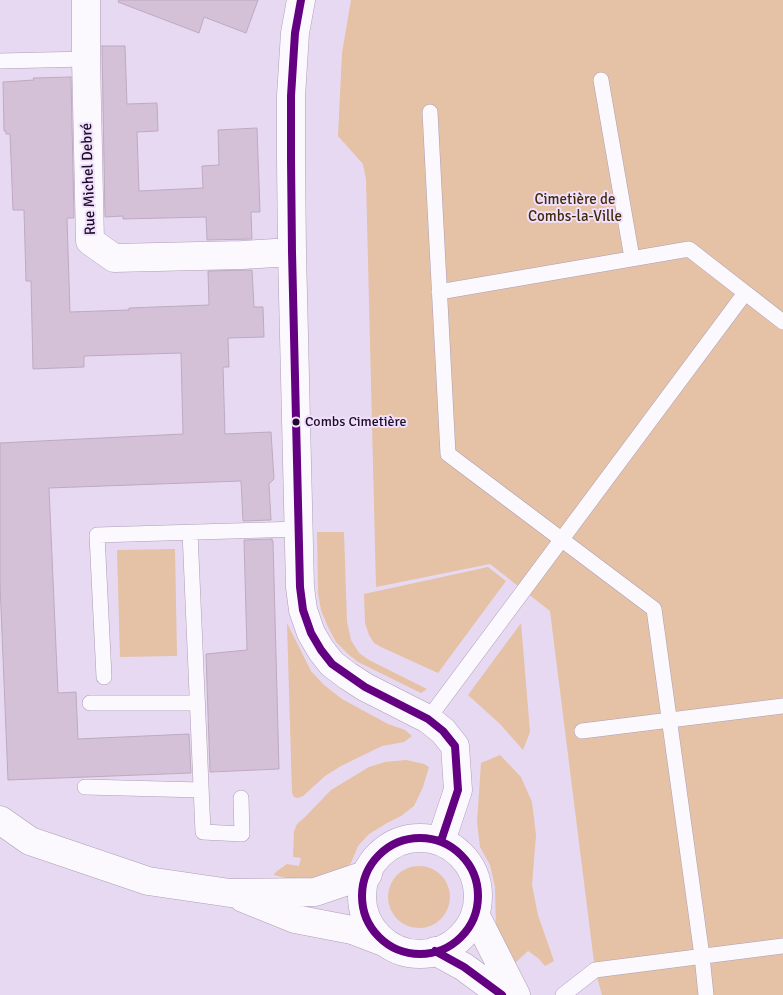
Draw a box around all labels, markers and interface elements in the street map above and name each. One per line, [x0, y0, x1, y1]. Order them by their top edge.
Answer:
street label: Rue Michel Debré [78, 123, 100, 235]
park label: Cimetière de Combs-la-Ville [528, 191, 622, 226]
place label: Combs Cimetière [305, 414, 406, 430]
marker: Combs Cimetière [291, 417, 301, 427]

